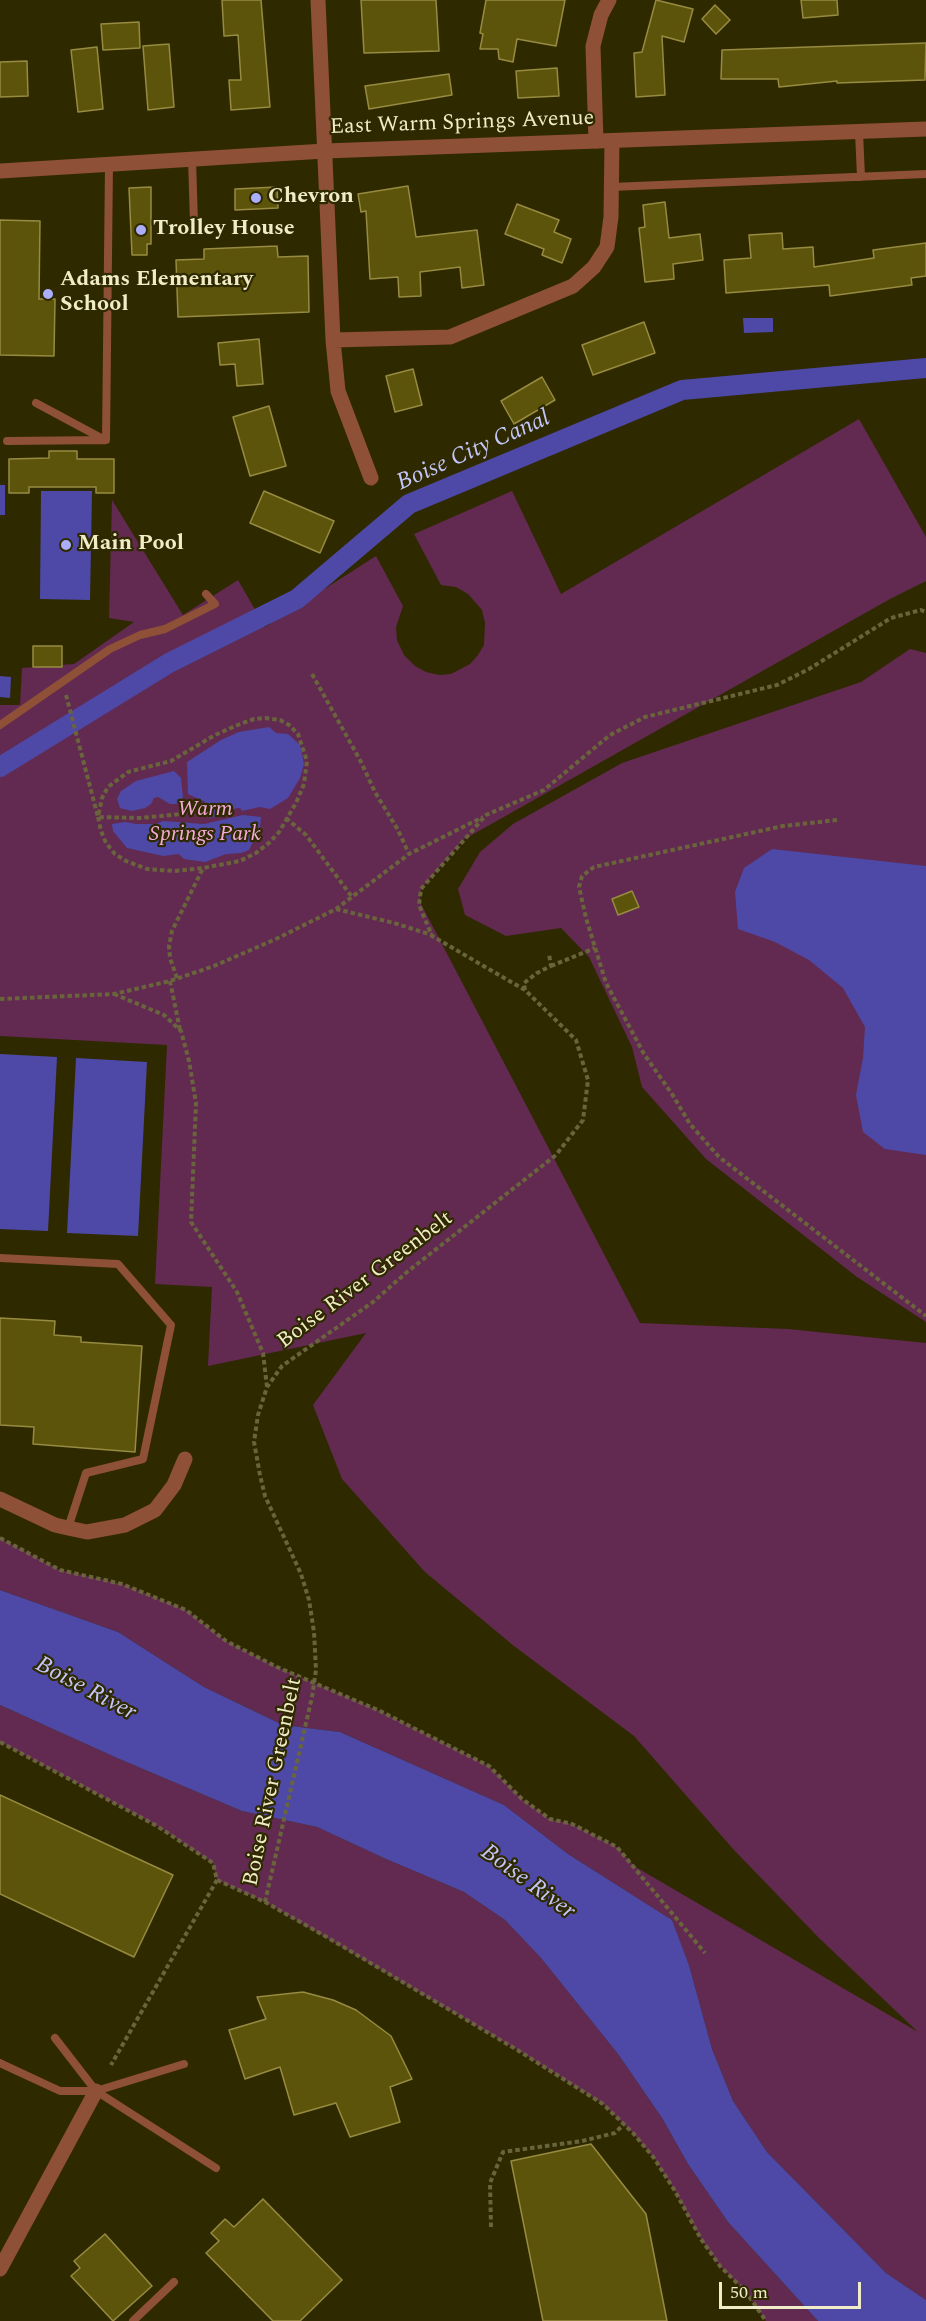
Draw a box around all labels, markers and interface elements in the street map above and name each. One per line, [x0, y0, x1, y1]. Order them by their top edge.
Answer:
street label: East Warm Springs Avenue [329, 106, 595, 142]
place label: Chevron [268, 185, 354, 211]
marker: Chevron [249, 191, 263, 205]
place label: Trolley House [153, 217, 295, 243]
marker: Trolley House [134, 223, 148, 237]
place label: Adams Elementary School [60, 268, 253, 320]
marker: Adams Elementary School [41, 287, 55, 301]
water label: Boise City Canal [393, 405, 555, 499]
place label: Main Pool [78, 532, 184, 558]
marker: Main Pool [59, 538, 73, 552]
park label: Warm Springs Park [149, 798, 261, 849]
street label: Boise River Greenbelt [273, 1206, 459, 1356]
water label: Boise River [30, 1651, 140, 1729]
street label: Boise River Greenbelt [239, 1675, 309, 1889]
water label: Boise River [474, 1839, 580, 1927]
scale bar [722, 2270, 864, 2308]
text: 50 m [730, 2279, 768, 2306]

